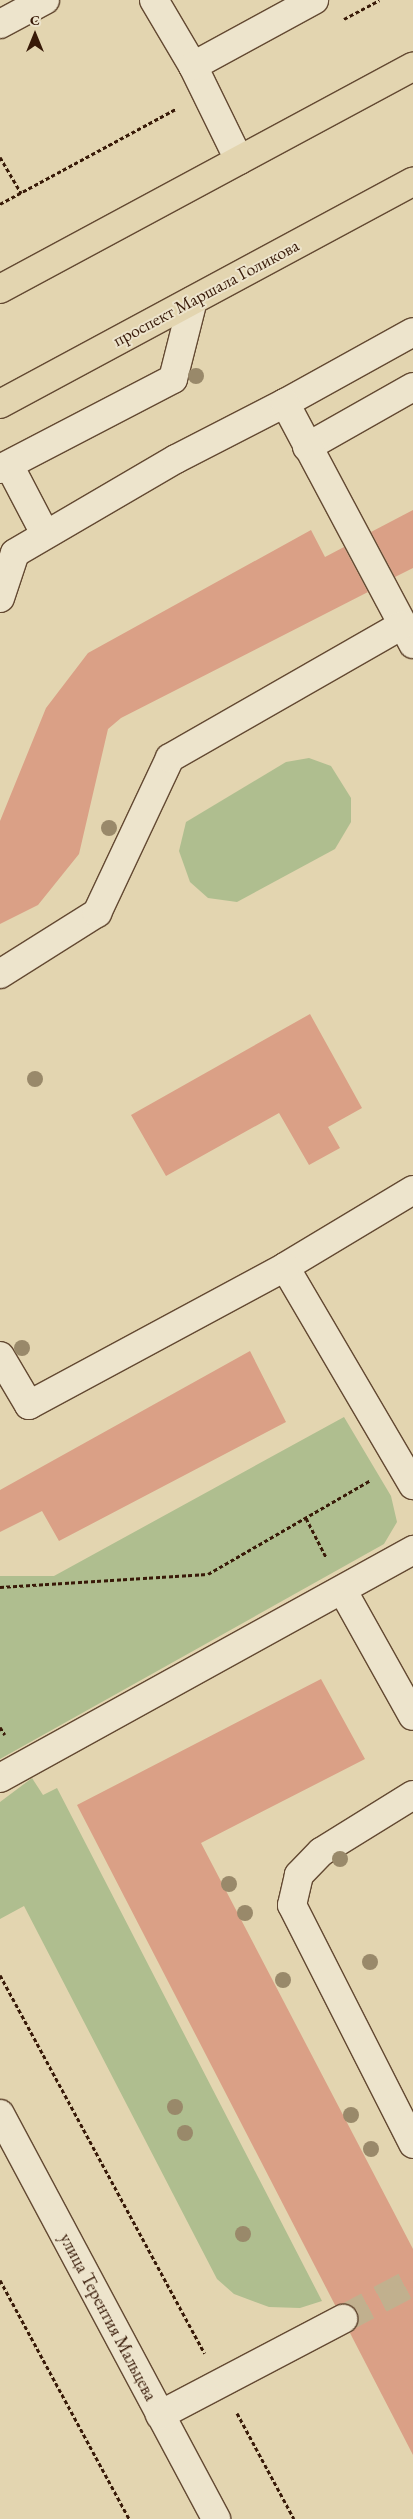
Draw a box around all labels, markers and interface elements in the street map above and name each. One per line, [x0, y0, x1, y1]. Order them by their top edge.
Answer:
north arrow [10, 10, 60, 60]
text: С [30, 11, 40, 29]
street label: проспект Маршала Голикова [109, 235, 303, 351]
street label: улица Терентия Мальцева [55, 2229, 161, 2405]

